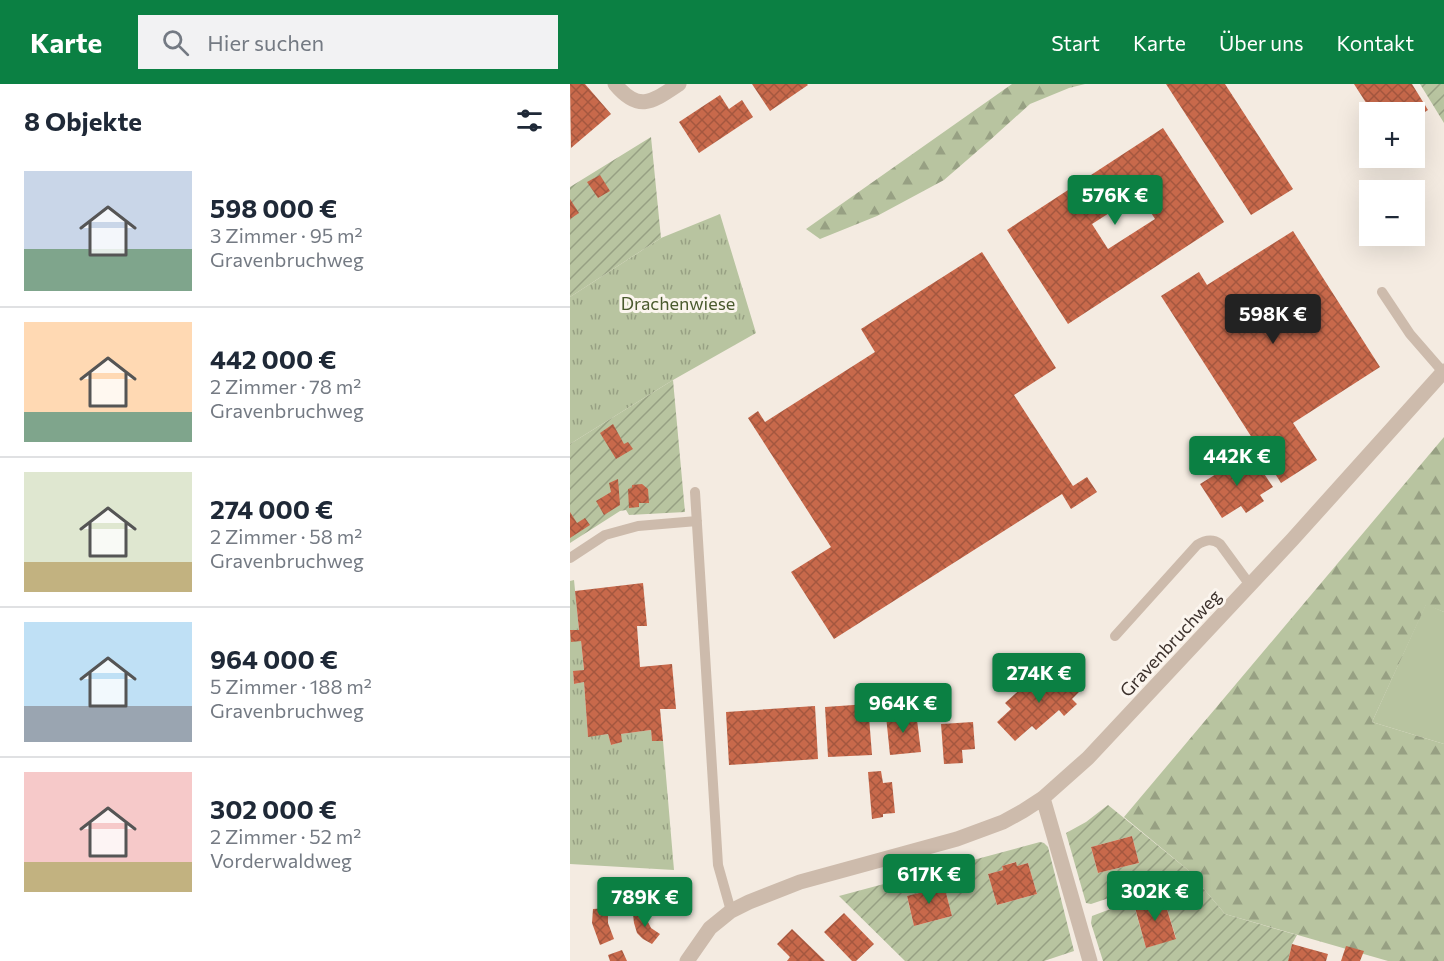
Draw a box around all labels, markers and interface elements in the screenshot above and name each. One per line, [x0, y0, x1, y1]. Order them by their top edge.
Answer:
search box [138, 15, 558, 69]
text: Karte [30, 25, 102, 59]
icon: search [159, 26, 192, 59]
text: Hier suchen [207, 29, 324, 56]
text: Start [1051, 30, 1100, 55]
text: Karte [1133, 30, 1186, 55]
text: Über uns [1219, 30, 1303, 55]
text: Kontakt [1336, 30, 1414, 55]
map controls [1359, 102, 1425, 246]
button: + [1359, 102, 1425, 168]
icon: filters [513, 104, 546, 137]
text: 8 Objekte [24, 105, 142, 136]
pin: 576K € [1066, 175, 1164, 226]
button: − [1359, 180, 1425, 246]
text: 576K € [1082, 182, 1148, 206]
text: 598 000 € [210, 192, 337, 223]
icon: home [72, 195, 144, 267]
text: 3 Zimmer · 95 m² [210, 223, 363, 247]
text: Gravenbruchweg [210, 247, 364, 271]
park label: Drachenwiese [621, 292, 735, 314]
pin: 598K € [1224, 294, 1322, 345]
text: 598K € [1239, 301, 1307, 325]
text: 442 000 € [210, 343, 337, 374]
icon: home [72, 346, 144, 418]
text: 2 Zimmer · 78 m² [210, 374, 361, 398]
text: Gravenbruchweg [210, 398, 364, 422]
pin: 442K € [1188, 436, 1286, 487]
text: 442K € [1203, 443, 1271, 467]
text: 274 000 € [210, 493, 333, 524]
icon: home [72, 496, 144, 568]
text: 2 Zimmer · 58 m² [210, 524, 362, 548]
text: Gravenbruchweg [210, 548, 364, 572]
street label: Gravenbruchweg [1115, 585, 1225, 701]
text: 964 000 € [210, 643, 338, 674]
icon: home [72, 646, 144, 718]
pin: 274K € [990, 653, 1088, 704]
text: 274K € [1006, 660, 1072, 684]
text: 5 Zimmer · 188 m² [210, 674, 372, 698]
pin: 964K € [854, 683, 952, 734]
text: 964K € [869, 690, 937, 714]
text: Gravenbruchweg [210, 698, 364, 722]
text: 302 000 € [210, 793, 337, 824]
icon: home [72, 796, 144, 868]
text: 2 Zimmer · 52 m² [210, 824, 361, 848]
text: Vorderwaldweg [210, 848, 352, 872]
pin: 617K € [880, 854, 978, 905]
text: 617K € [897, 861, 961, 885]
pin: 302K € [1106, 871, 1204, 922]
pin: 789K € [596, 877, 694, 928]
text: 302K € [1121, 878, 1189, 902]
text: 789K € [611, 884, 679, 908]

